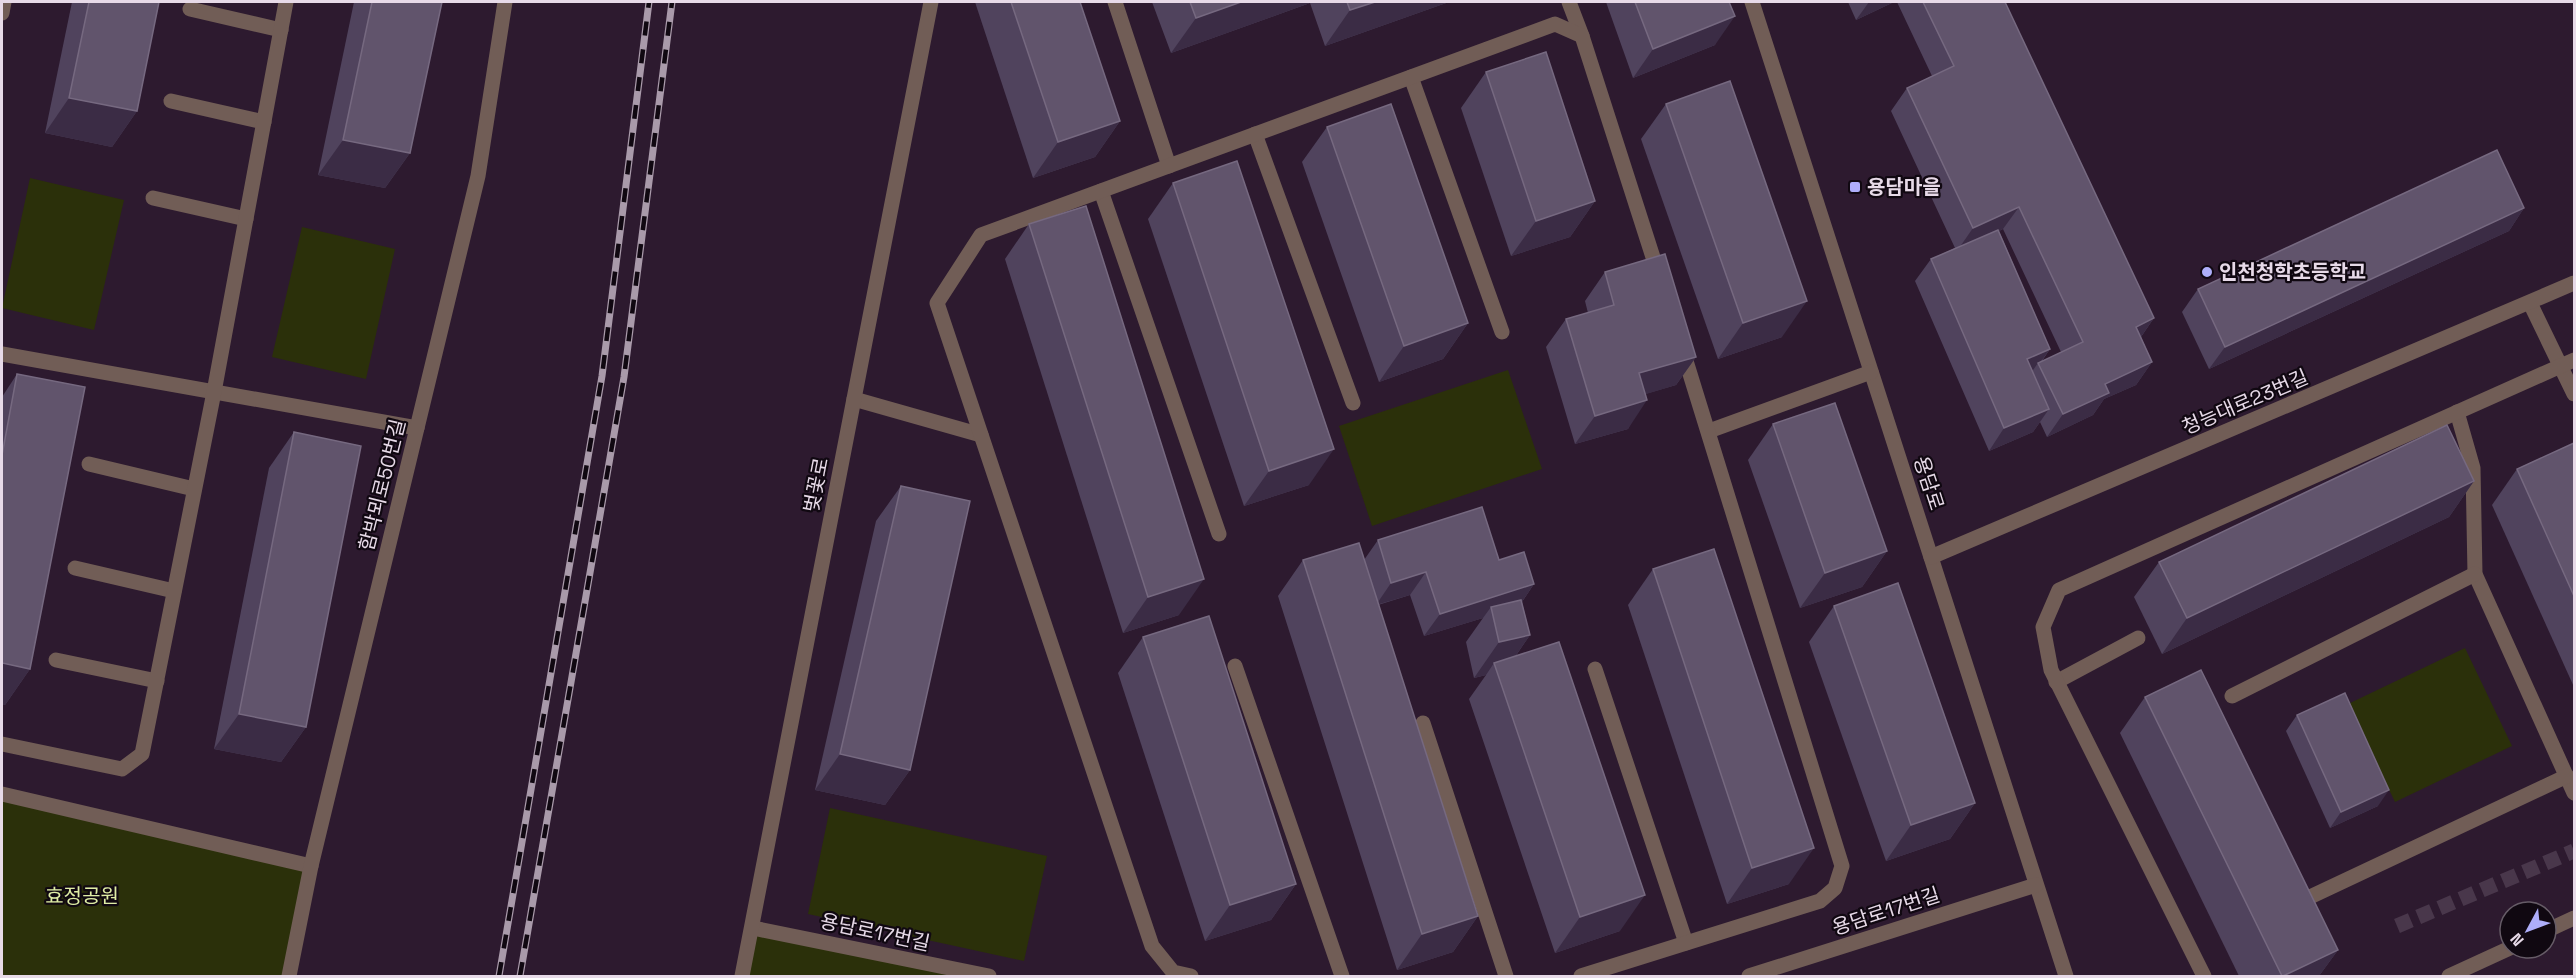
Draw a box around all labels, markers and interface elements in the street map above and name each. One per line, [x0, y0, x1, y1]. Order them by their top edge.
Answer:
place label: 용담마을 [1867, 174, 1941, 200]
marker: 용담마을 [1848, 180, 1862, 194]
place label: 인천청학초등학교 [2219, 259, 2366, 285]
marker: 인천청학초등학교 [2200, 265, 2214, 279]
street label: 청능대로23번길 [2178, 364, 2312, 440]
street label: 함박뫼로50번길 [353, 416, 411, 554]
street label: 용담로 [1908, 453, 1950, 513]
street label: 벚꽃로 [798, 455, 834, 515]
street label: 용담로17번길 [1829, 881, 1943, 941]
park label: 효정공원 [45, 883, 119, 909]
north arrow [2498, 900, 2558, 960]
street label: 용담로17번길 [818, 908, 932, 956]
text: N [2506, 929, 2529, 950]

